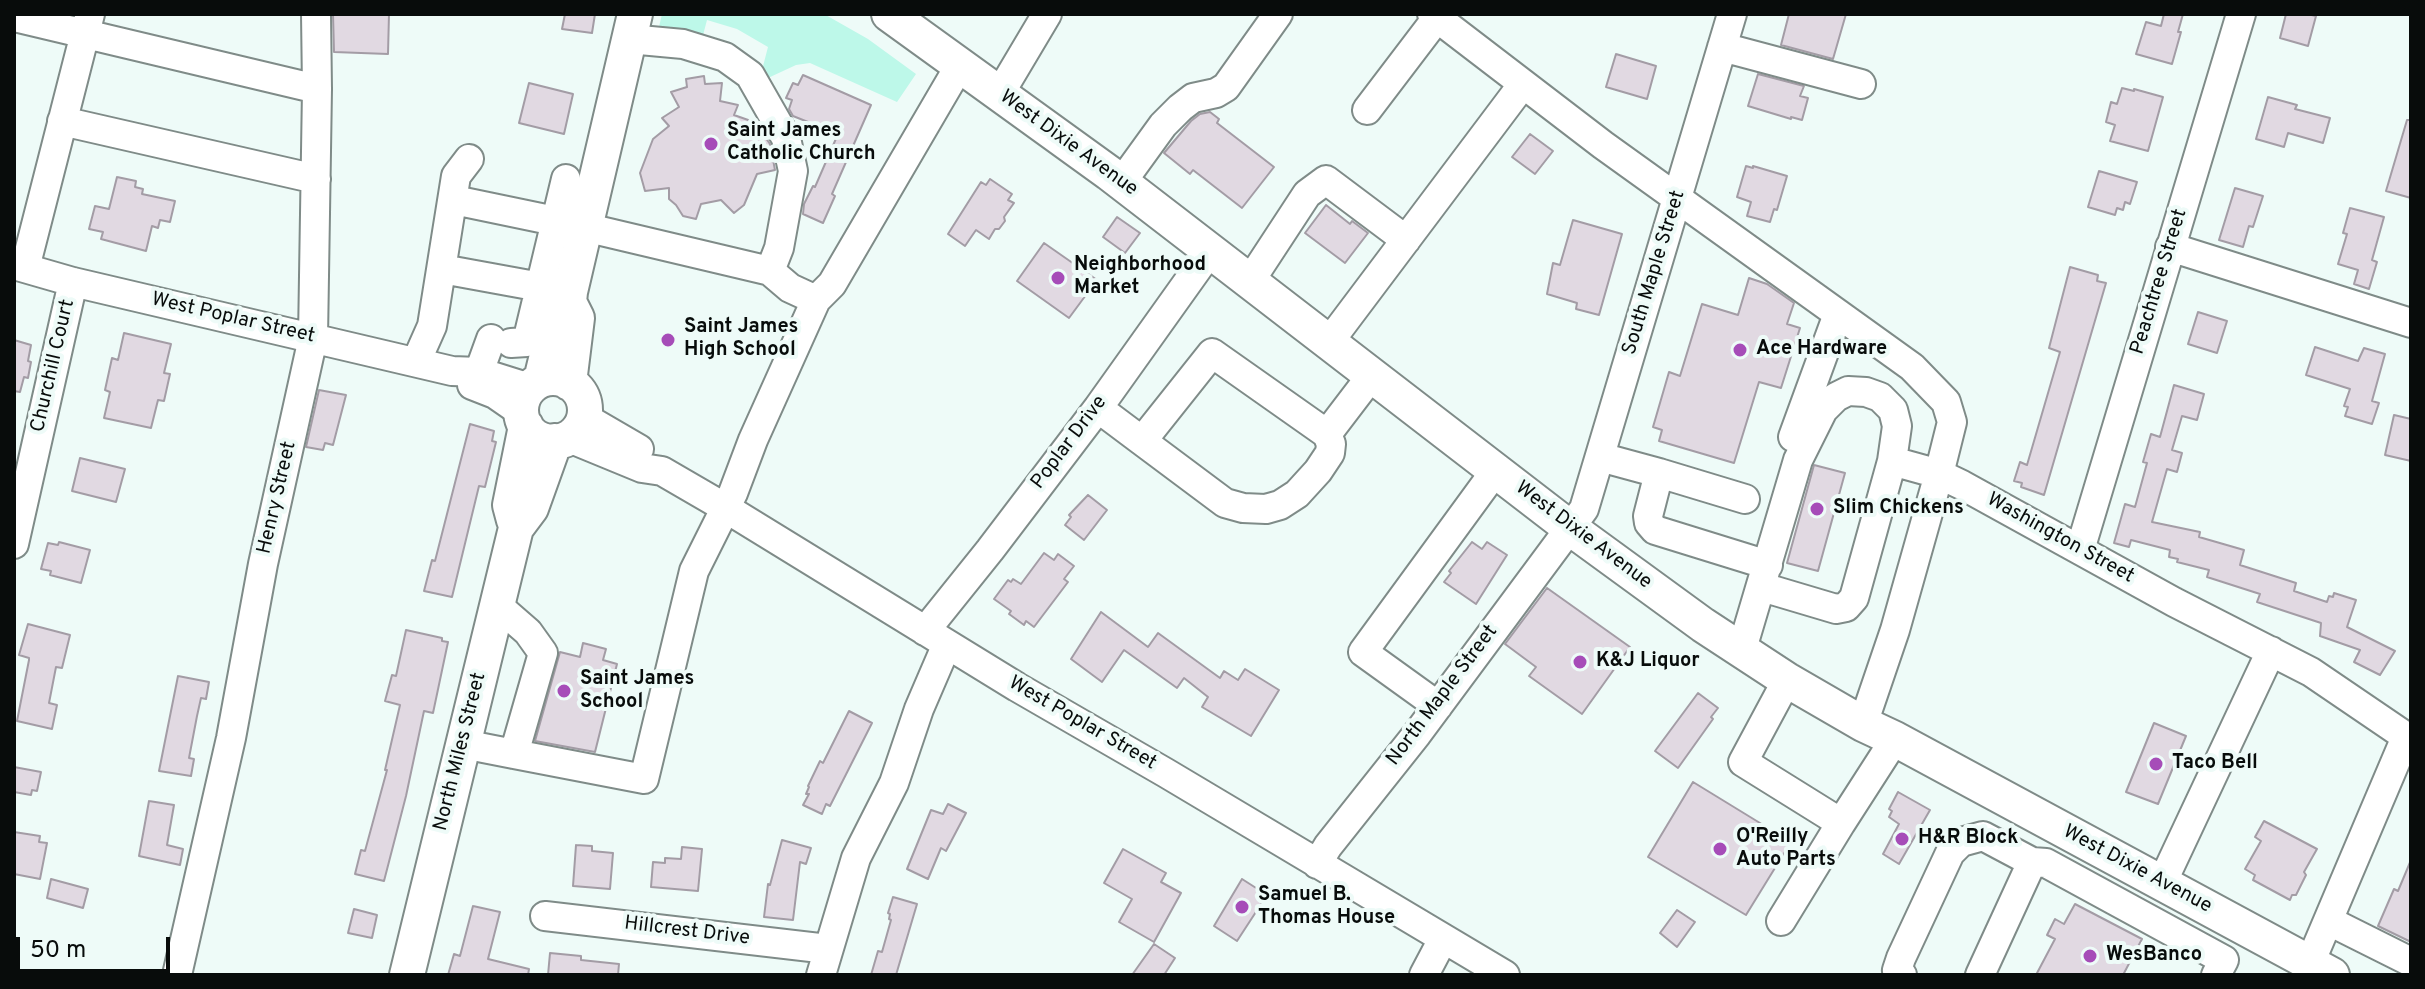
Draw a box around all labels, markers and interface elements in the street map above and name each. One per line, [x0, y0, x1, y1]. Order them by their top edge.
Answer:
street label: West Dixie Avenue [994, 86, 1142, 202]
place label: Saint James Catholic Church [727, 120, 876, 167]
marker: Saint James Catholic Church [702, 135, 720, 153]
street label: South Maple Street [1619, 188, 1691, 358]
street label: Peachtree Street [2126, 206, 2194, 358]
place label: Neighborhood Market [1074, 254, 1206, 301]
marker: Neighborhood Market [1049, 269, 1067, 287]
street label: West Poplar Street [149, 289, 317, 349]
street label: Churchill Court [27, 297, 81, 435]
place label: Saint James High School [684, 316, 798, 363]
marker: Saint James High School [659, 331, 677, 349]
place label: Ace Hardware [1756, 338, 1887, 362]
marker: Ace Hardware [1731, 341, 1749, 359]
street label: Poplar Drive [1027, 391, 1113, 495]
street label: Henry Street [253, 439, 303, 557]
street label: West Dixie Avenue [1510, 477, 1656, 595]
street label: Washington Street [1982, 489, 2138, 589]
place label: Slim Chickens [1833, 497, 1964, 521]
marker: Slim Chickens [1808, 500, 1826, 518]
street label: North Maple Street [1382, 621, 1504, 771]
place label: K&J Liquor [1596, 650, 1700, 674]
marker: K&J Liquor [1571, 653, 1589, 671]
place label: Saint James School [580, 668, 694, 715]
street label: North Miles Street [430, 670, 492, 834]
street label: West Poplar Street [1004, 672, 1160, 776]
marker: Saint James School [555, 682, 573, 700]
place label: Taco Bell [2172, 752, 2258, 776]
marker: Taco Bell [2147, 755, 2165, 773]
street label: West Dixie Avenue [2059, 821, 2215, 919]
place label: O'Reilly Auto Parts [1736, 826, 1836, 873]
place label: H&R Block [1918, 827, 2018, 851]
marker: H&R Block [1893, 830, 1911, 848]
marker: O'Reilly Auto Parts [1711, 840, 1729, 858]
place label: Samuel B. Thomas House [1258, 884, 1395, 931]
marker: Samuel B. Thomas House [1233, 898, 1251, 916]
street label: Hillcrest Drive [623, 912, 751, 952]
scale bar [20, 921, 174, 971]
text: 50 m [30, 936, 86, 966]
place label: WesBanco [2106, 944, 2202, 968]
marker: WesBanco [2081, 947, 2099, 965]

